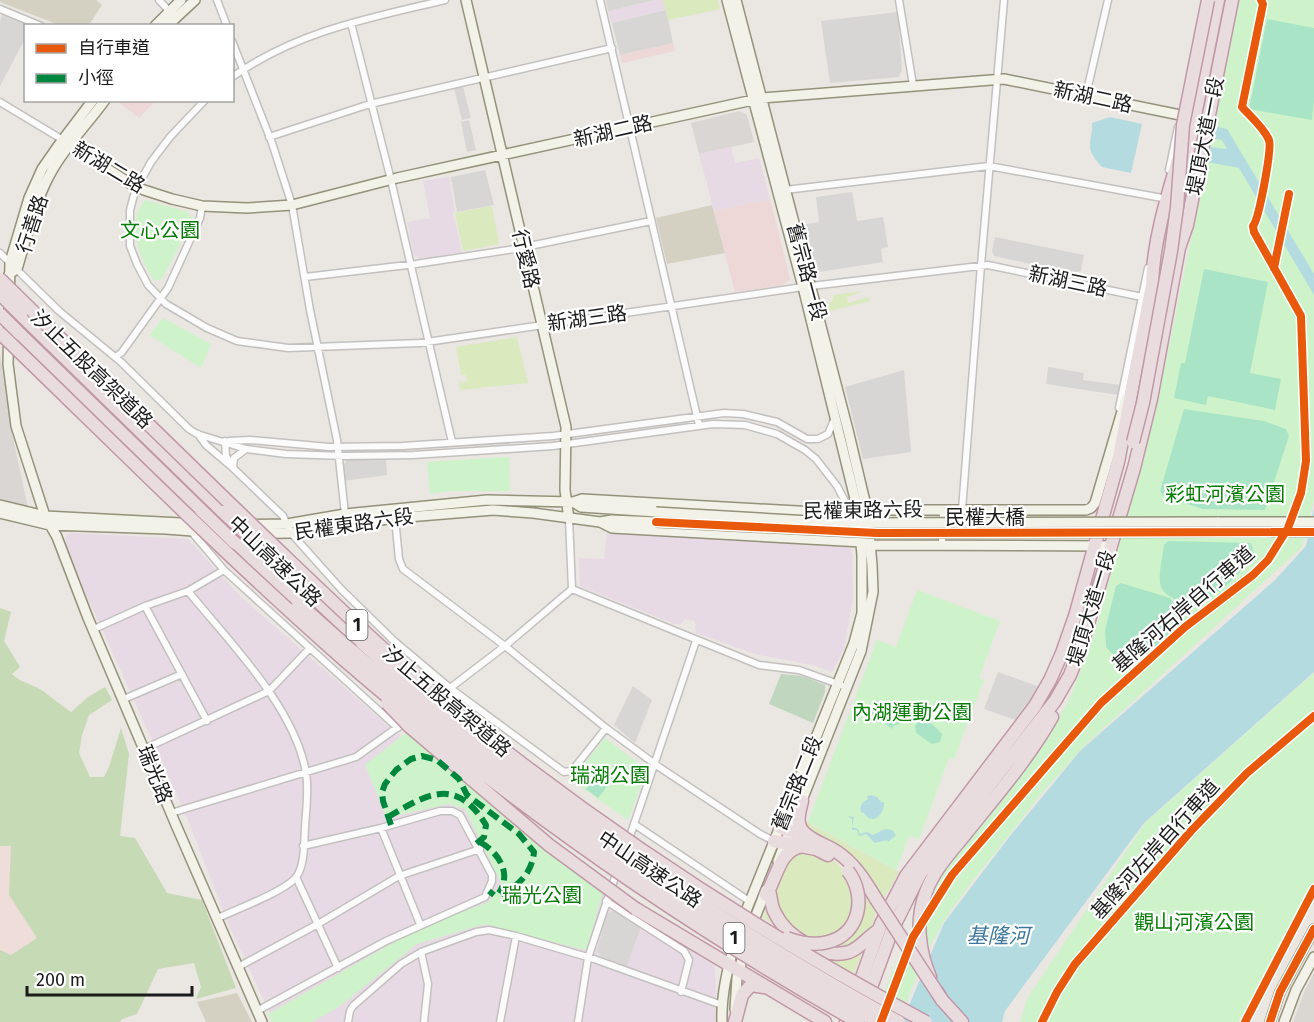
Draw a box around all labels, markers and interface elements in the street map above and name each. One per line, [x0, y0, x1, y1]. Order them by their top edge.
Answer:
legend [24, 24, 234, 102]
text: 自行車道 [78, 37, 150, 59]
text: 小徑 [78, 67, 114, 89]
street label: 堤頂大道一段 [1182, 75, 1228, 197]
street label: 新湖二路 [1051, 77, 1135, 117]
street label: 新湖二路 [571, 110, 655, 152]
street label: 新湖二路 [69, 136, 149, 198]
street label: 行善路 [11, 192, 53, 256]
park label: 文心公園 [120, 218, 200, 242]
street label: 舊宗路一段 [782, 221, 832, 323]
street label: 行愛路 [508, 227, 544, 291]
street label: 新湖三路 [1026, 261, 1110, 301]
street label: 新湖三路 [546, 301, 628, 335]
street label: 汐止五股高架道路 [26, 305, 158, 433]
park label: 彩虹河濱公園 [1165, 482, 1285, 506]
street label: 民權東路六段 [803, 497, 923, 523]
street label: 民權東路六段 [293, 504, 415, 544]
street label: 民權大橋 [945, 505, 1025, 529]
street label: 中山高速公路 [224, 511, 326, 611]
street label: 基隆河右岸自行車道 [1107, 541, 1259, 677]
street label: 堤頂大道一段 [1062, 547, 1120, 669]
road number: 1 [346, 610, 368, 640]
street label: 汐止五股高架道路 [378, 640, 516, 762]
park label: 內湖運動公園 [852, 700, 972, 724]
street label: 舊宗路二段 [767, 732, 827, 834]
street label: 瑞光路 [133, 742, 177, 806]
park label: 瑞湖公園 [570, 763, 650, 787]
street label: 基隆河左岸自行車道 [1086, 774, 1224, 924]
street label: 中山高速公路 [594, 825, 706, 913]
park label: 瑞光公園 [502, 883, 582, 907]
park label: 觀山河濱公園 [1134, 910, 1254, 934]
road number: 1 [724, 923, 744, 953]
water label: 基隆河 [967, 923, 1033, 949]
scale bar [27, 959, 192, 997]
text: 200 m [36, 969, 85, 991]

